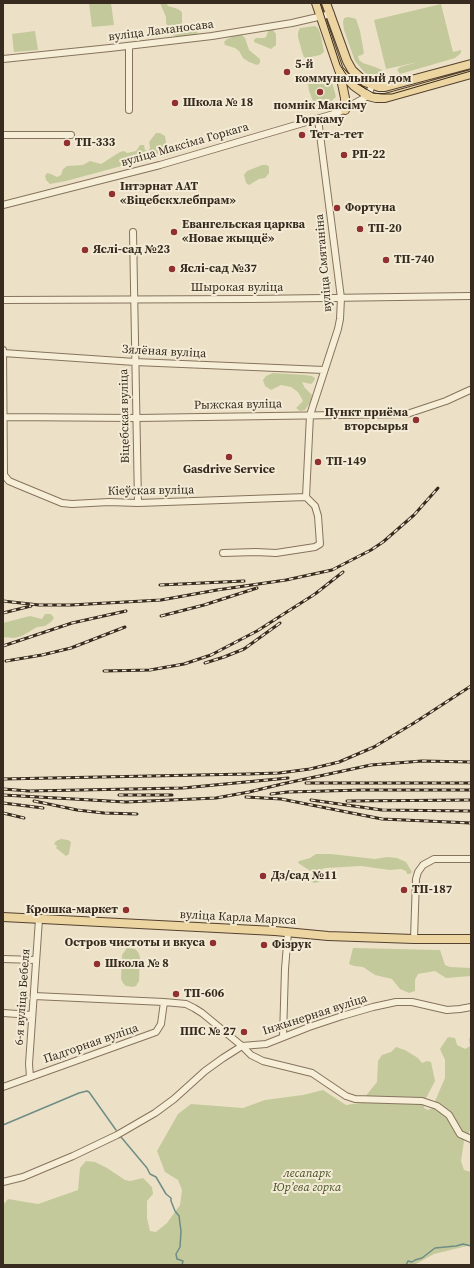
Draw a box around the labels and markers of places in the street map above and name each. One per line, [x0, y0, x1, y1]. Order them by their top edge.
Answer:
place label: 5-й коммунальный дом [295, 58, 411, 86]
marker: 5-й коммунальный дом [282, 67, 292, 77]
marker: помнік Максіму Горкаму [315, 87, 325, 97]
place label: Школа № 18 [183, 96, 253, 110]
marker: Школа № 18 [170, 98, 180, 108]
place label: помнік Максіму Горкаму [273, 99, 367, 127]
place label: Тет-а-тет [310, 128, 364, 142]
marker: Тет-а-тет [297, 130, 307, 140]
place label: ТП-333 [75, 136, 115, 150]
marker: ТП-333 [62, 138, 72, 148]
place label: РП-22 [352, 148, 385, 162]
marker: РП-22 [339, 150, 349, 160]
place label: Інтэрнат ААТ «Віцебскхлебпрам» [120, 180, 236, 208]
marker: Інтэрнат ААТ «Віцебскхлебпрам» [107, 189, 117, 199]
place label: Фортуна [345, 201, 396, 215]
marker: Фортуна [332, 203, 342, 213]
place label: Евангельская царква «Новае жыццё» [182, 218, 305, 246]
place label: ТП-20 [368, 222, 402, 236]
marker: ТП-20 [355, 224, 365, 234]
marker: Евангельская царква «Новае жыццё» [169, 227, 179, 237]
place label: Яслі-сад №23 [93, 243, 170, 257]
marker: Яслі-сад №23 [80, 245, 90, 255]
place label: ТП-740 [394, 253, 434, 267]
marker: ТП-740 [381, 255, 391, 265]
place label: Яслі-сад №37 [180, 262, 257, 276]
marker: Яслі-сад №37 [167, 264, 177, 274]
place label: Пункт приёма вторсырья [325, 406, 408, 434]
marker: Пункт приёма вторсырья [411, 415, 421, 425]
marker: Gasdrive Service [224, 452, 234, 462]
place label: ТП-149 [326, 455, 366, 469]
marker: ТП-149 [313, 457, 323, 467]
place label: Gasdrive Service [183, 463, 275, 477]
place label: Дз/сад №11 [271, 869, 337, 883]
marker: Дз/сад №11 [258, 871, 268, 881]
place label: ТП-187 [412, 883, 452, 897]
marker: ТП-187 [399, 885, 409, 895]
place label: Крошка-маркет [26, 903, 118, 917]
marker: Крошка-маркет [121, 905, 131, 915]
place label: Остров чистоты и вкуса [65, 936, 205, 950]
marker: Остров чистоты и вкуса [208, 938, 218, 948]
place label: Фізрук [272, 938, 311, 952]
marker: Фізрук [259, 940, 269, 950]
place label: Школа № 8 [105, 957, 169, 971]
marker: Школа № 8 [92, 959, 102, 969]
place label: ТП-606 [184, 987, 224, 1001]
marker: ТП-606 [171, 989, 181, 999]
place label: ППС № 27 [180, 1025, 236, 1039]
marker: ППС № 27 [239, 1027, 249, 1037]

